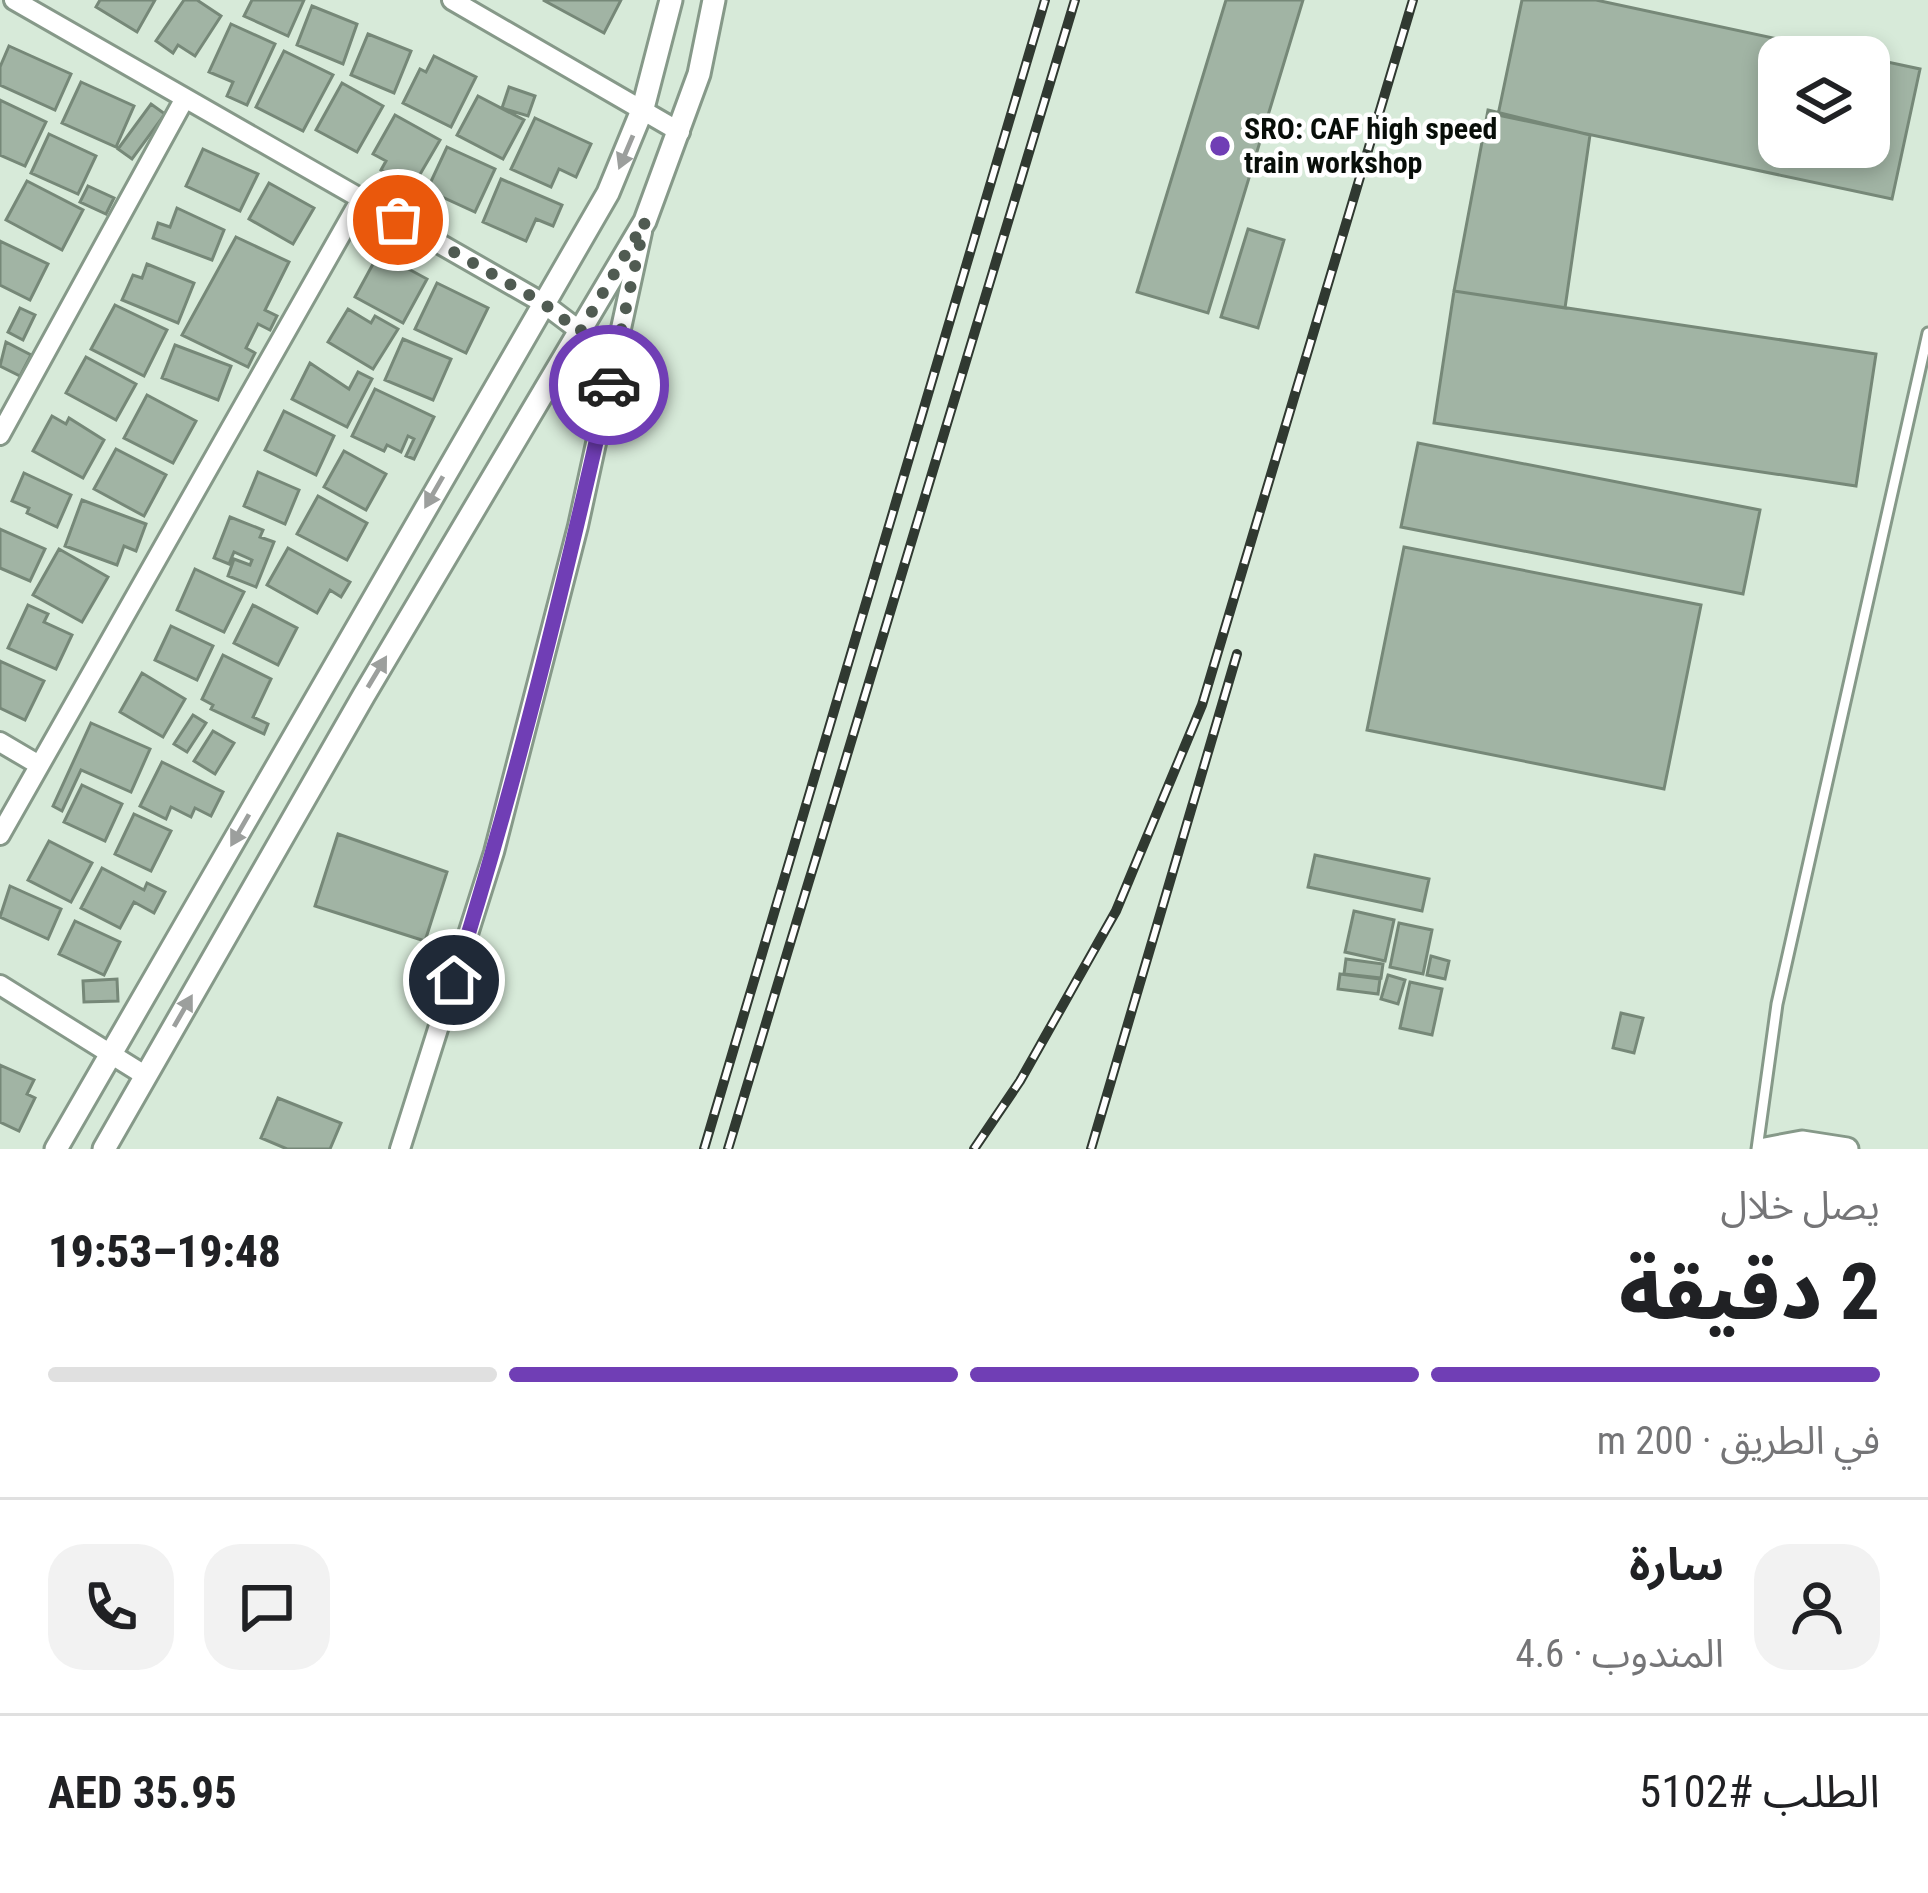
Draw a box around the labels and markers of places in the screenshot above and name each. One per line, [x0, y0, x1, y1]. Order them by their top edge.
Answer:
place label: SRO: CAF high speed train workshop [1244, 111, 1497, 180]
marker: SRO: CAF high speed train workshop [1207, 133, 1233, 159]
pin [347, 169, 449, 271]
pin [403, 929, 505, 1031]

